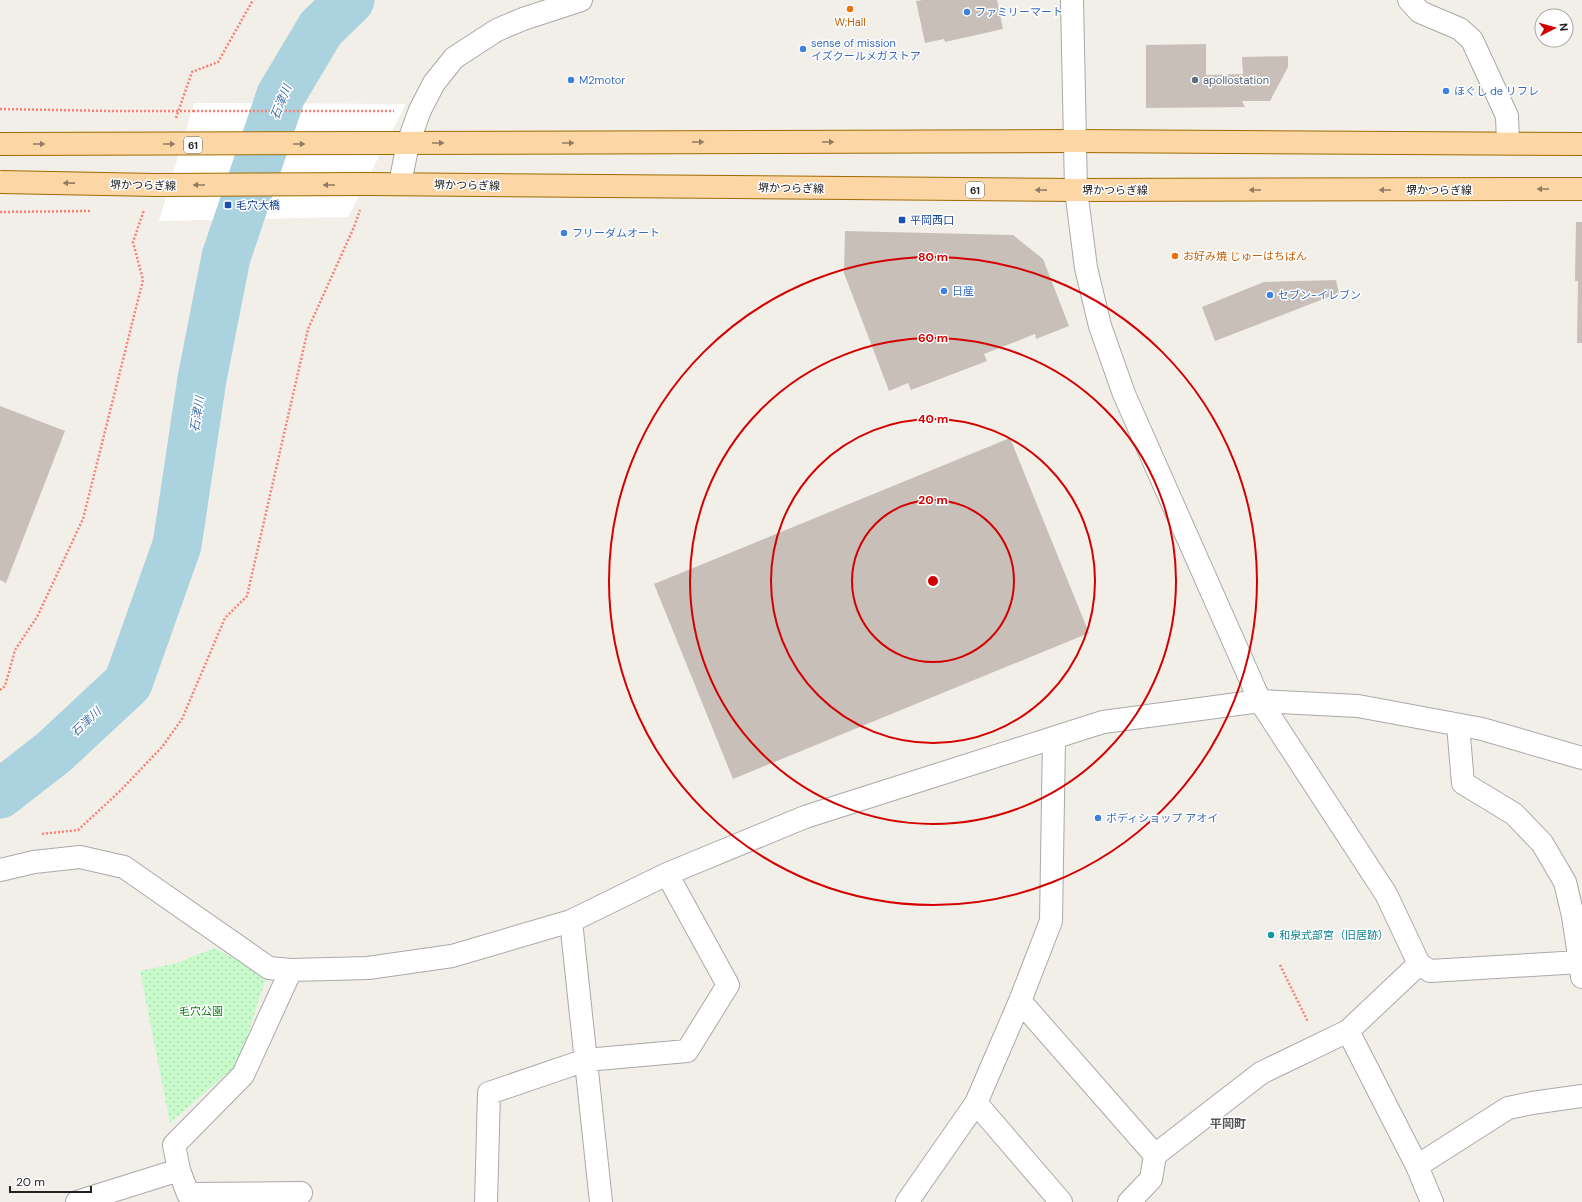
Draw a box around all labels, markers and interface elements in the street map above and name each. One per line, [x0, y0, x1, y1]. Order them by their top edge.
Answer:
marker: W;Hall [845, 4, 855, 14]
place label: ファミリーマート [975, 5, 1063, 19]
marker: ファミリーマート [962, 7, 972, 17]
north arrow [1534, 8, 1574, 48]
place label: W;Hall [834, 15, 866, 29]
text: N [1557, 22, 1571, 32]
place label: sense of mission イズクールメガストア [811, 36, 921, 63]
marker: sense of mission イズクールメガストア [798, 44, 808, 54]
place label: M2motor [579, 73, 625, 87]
place label: apollostation [1203, 73, 1269, 87]
marker: M2motor [566, 75, 576, 85]
marker: apollostation [1190, 75, 1200, 85]
water label: 石津川 [267, 80, 296, 122]
place label: ほぐし de リフレ [1454, 84, 1539, 98]
marker: ほぐし de リフレ [1441, 86, 1451, 96]
road number: 61 [184, 137, 202, 153]
one-way arrow [692, 139, 705, 145]
one-way arrow [822, 139, 835, 145]
one-way arrow [432, 140, 445, 146]
one-way arrow [562, 140, 575, 146]
one-way arrow [33, 141, 46, 147]
one-way arrow [163, 141, 176, 147]
one-way arrow [293, 141, 306, 147]
street label: 堺かつらぎ線 [110, 177, 176, 193]
street label: 堺かつらぎ線 [434, 177, 500, 193]
one-way arrow [63, 180, 75, 187]
street label: 堺かつらぎ線 [758, 180, 824, 196]
one-way arrow [192, 182, 205, 188]
one-way arrow [322, 182, 335, 188]
road number: 61 [966, 182, 984, 198]
street label: 堺かつらぎ線 [1082, 183, 1148, 197]
street label: 堺かつらぎ線 [1406, 183, 1472, 197]
one-way arrow [1536, 186, 1549, 192]
one-way arrow [1034, 187, 1047, 193]
one-way arrow [1248, 187, 1261, 193]
one-way arrow [1378, 187, 1391, 193]
place label: 毛穴大橋 [236, 198, 280, 212]
marker: 毛穴大橋 [223, 200, 233, 210]
place label: 平岡西口 [910, 213, 954, 227]
marker: 平岡西口 [897, 215, 907, 225]
place label: フリーダムオート [572, 226, 660, 240]
marker: フリーダムオート [559, 228, 569, 238]
text: 80 m [918, 249, 948, 265]
place label: お好み焼 じゅーはちばん [1183, 249, 1307, 263]
marker: お好み焼 じゅーはちばん [1170, 251, 1180, 261]
place label: 日産 [952, 284, 974, 298]
marker: 日産 [939, 286, 949, 296]
place label: セブン-イレブン [1278, 288, 1361, 302]
marker: セブン-イレブン [1265, 290, 1275, 300]
text: 60 m [918, 330, 948, 346]
water label: 石津川 [186, 393, 208, 433]
text: 40 m [918, 411, 948, 427]
text: 20 m [918, 492, 948, 508]
centre of rings [926, 574, 940, 588]
water label: 石津川 [67, 703, 106, 740]
place label: ボディショップ アオイ [1106, 811, 1218, 825]
marker: ボディショップ アオイ [1093, 813, 1103, 823]
place label: 和泉式部宮（旧居跡） [1279, 928, 1389, 942]
marker: 和泉式部宮（旧居跡） [1266, 930, 1276, 940]
park label: 毛穴公園 [179, 1004, 223, 1018]
district label: 平岡町 [1210, 1116, 1246, 1132]
scale bar [10, 1168, 91, 1194]
text: 20 m [16, 1174, 45, 1190]

